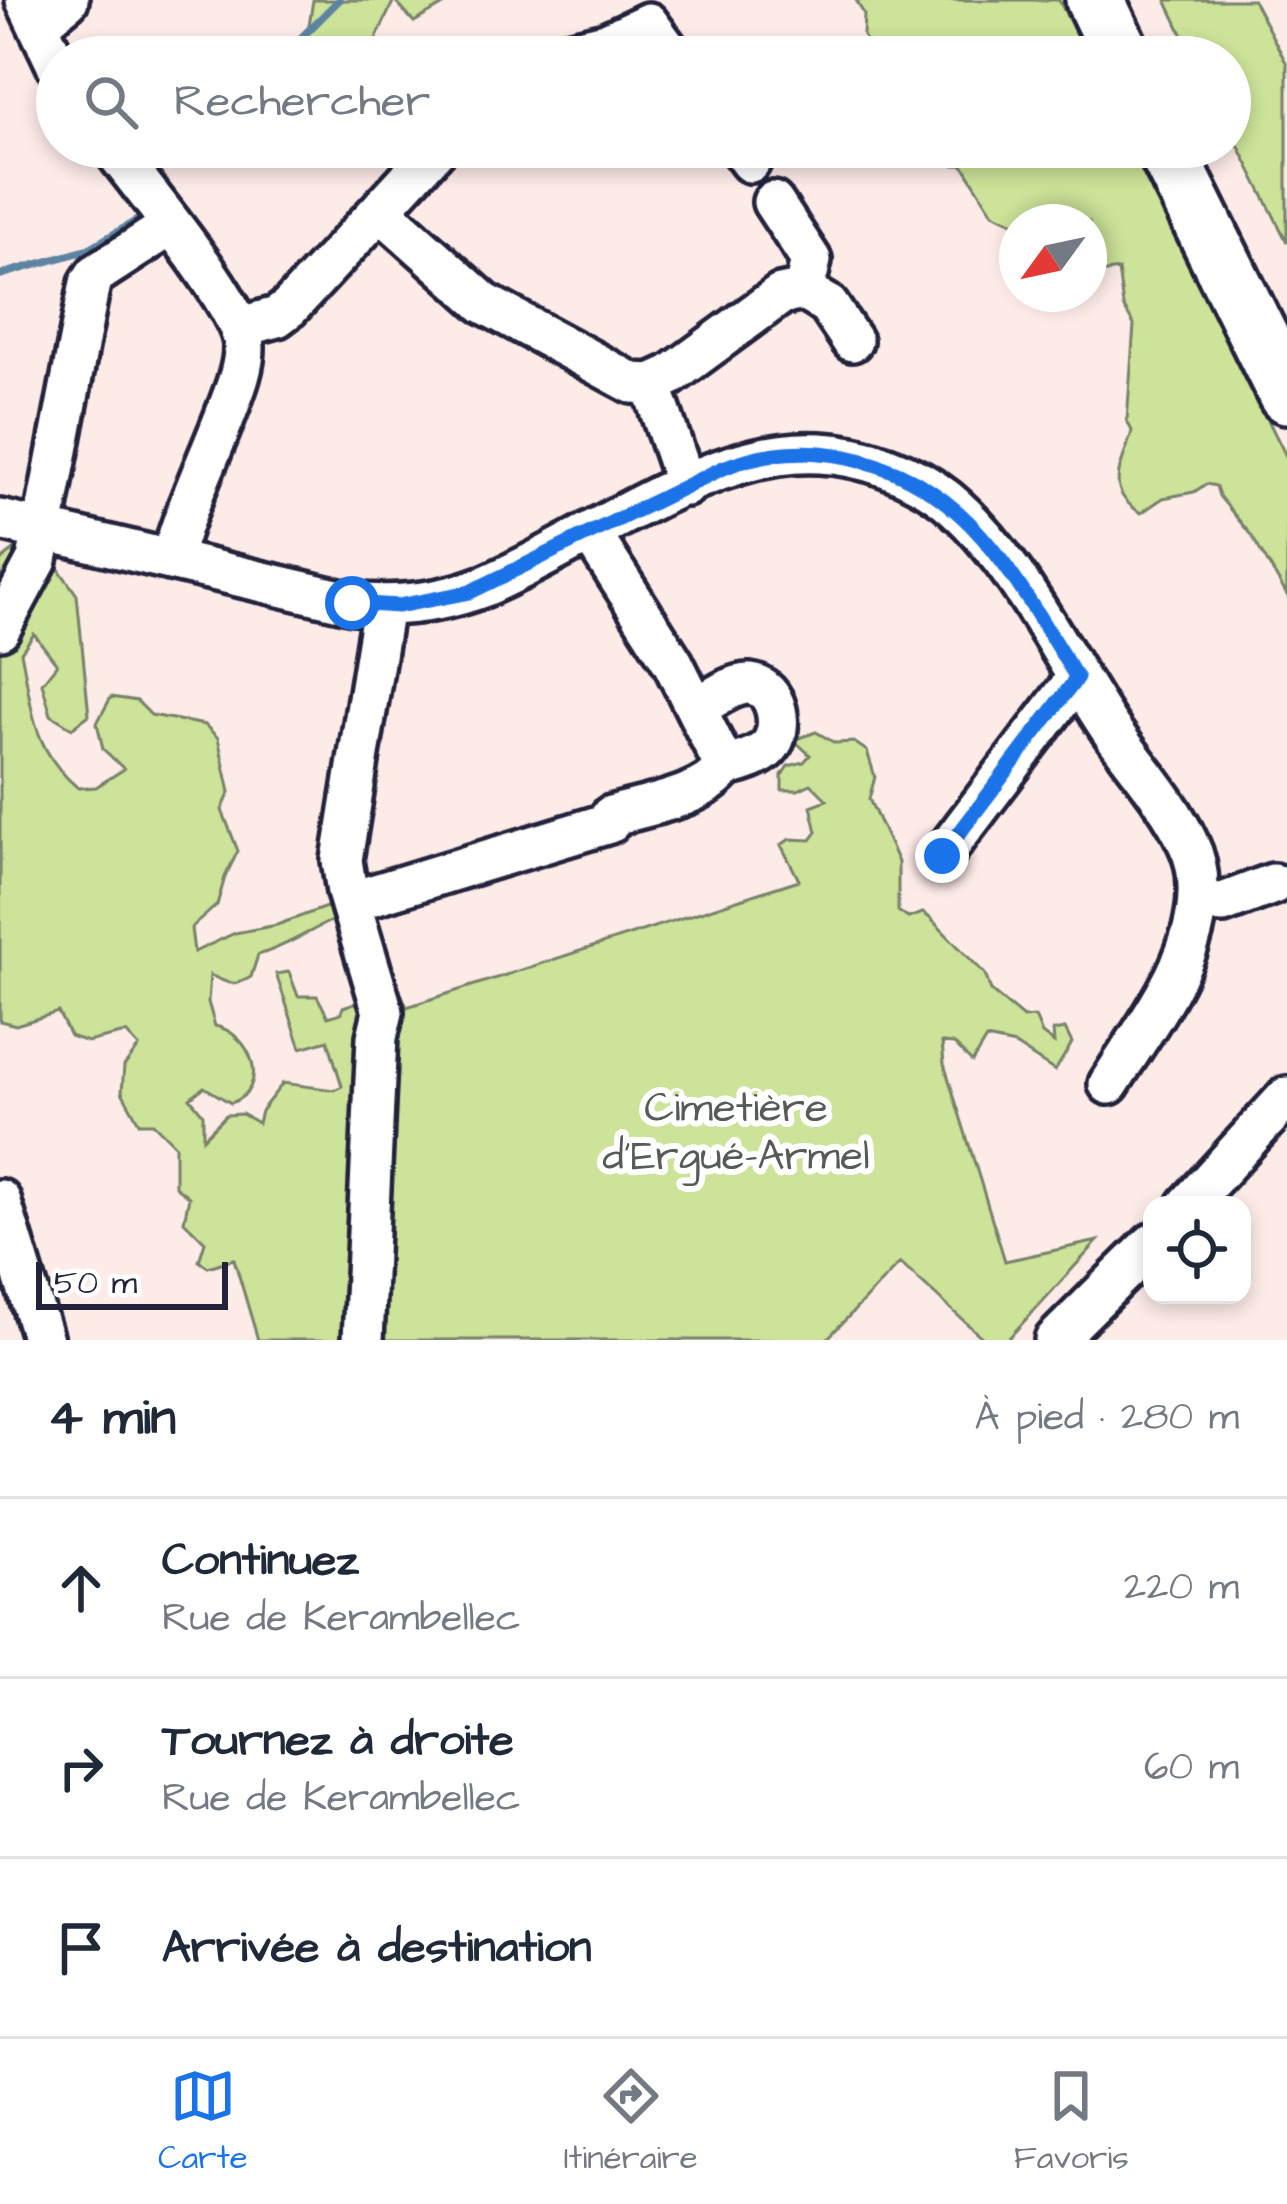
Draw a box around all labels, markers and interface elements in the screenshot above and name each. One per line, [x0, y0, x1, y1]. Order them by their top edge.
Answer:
search box [36, 36, 1251, 168]
icon: search [78, 69, 144, 135]
text: Rechercher [174, 71, 430, 133]
north arrow [999, 204, 1107, 312]
route start [325, 576, 379, 630]
route end [915, 829, 969, 883]
park label: Cimetière d'Ergué-Armel [602, 1080, 870, 1186]
map controls [1143, 1196, 1251, 1304]
button: locate [1143, 1196, 1251, 1304]
scale bar [36, 1256, 228, 1309]
text: 50 m [54, 1260, 137, 1306]
text: 4 min [48, 1383, 176, 1454]
text: À pied · 280 m [975, 1391, 1239, 1445]
text: Continuez [162, 1530, 359, 1592]
icon: ahead [48, 1555, 114, 1621]
text: 220 m [1124, 1561, 1239, 1615]
text: Rue de Kerambellec [162, 1592, 521, 1646]
text: Tournez à droite [162, 1710, 514, 1772]
icon: right [48, 1735, 114, 1801]
text: 60 m [1144, 1741, 1239, 1795]
text: Rue de Kerambellec [162, 1772, 521, 1826]
icon: arrive [48, 1915, 114, 1981]
text: Arrivée à destination [162, 1917, 591, 1979]
tab: Carte [158, 2063, 248, 2181]
tab: Itinéraire [564, 2063, 698, 2181]
tab: Favoris [1014, 2063, 1129, 2181]

